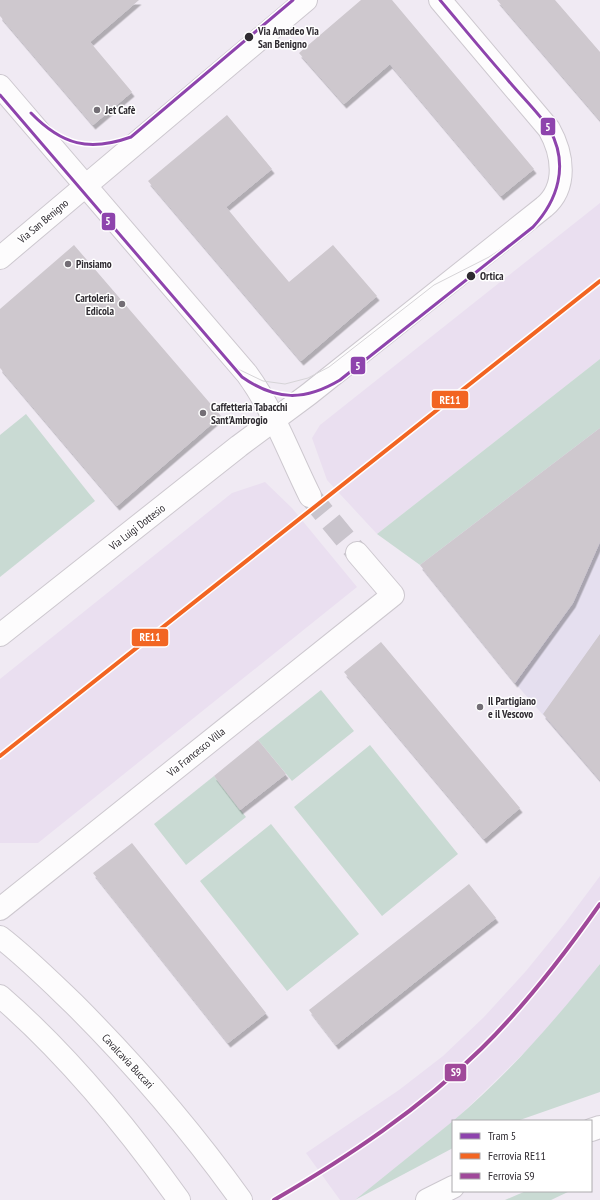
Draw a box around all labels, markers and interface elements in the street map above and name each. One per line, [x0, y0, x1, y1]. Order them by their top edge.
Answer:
place label: Via Amadeo Via San Benigno [257, 24, 319, 51]
marker: Via Amadeo Via San Benigno [243, 31, 255, 43]
place label: Jet Cafè [104, 103, 136, 117]
marker: Jet Cafè [92, 105, 102, 115]
line badge: 5 [540, 117, 556, 136]
text: 5 [545, 120, 551, 134]
street label: Via San Benigno [14, 196, 71, 247]
line badge: 5 [101, 212, 116, 231]
text: 5 [105, 214, 111, 228]
place label: Pinsiamo [76, 257, 112, 271]
marker: Pinsiamo [63, 259, 73, 269]
place label: Ortica [480, 269, 504, 283]
marker: Ortica [465, 270, 477, 282]
place label: Cartoleria Edicola [75, 291, 114, 318]
marker: Cartoleria Edicola [117, 299, 127, 309]
line badge: 5 [350, 356, 366, 375]
text: 5 [355, 359, 361, 373]
line badge: RE11 [431, 390, 469, 409]
text: RE11 [440, 393, 460, 407]
place label: Caffetteria Tabacchi Sant'Ambrogio [211, 400, 288, 427]
marker: Caffetteria Tabacchi Sant'Ambrogio [198, 408, 208, 418]
street label: Via Luigi Dottesio [105, 501, 168, 554]
line badge: RE11 [131, 628, 169, 647]
text: RE11 [140, 630, 160, 644]
place label: Il Partigiano e il Vescovo [488, 694, 536, 721]
marker: Il Partigiano e il Vescovo [475, 702, 485, 712]
street label: Via Francesco Villa [163, 724, 228, 780]
street label: Cavalcavia Buccari [99, 1031, 157, 1091]
line badge: S9 [444, 1063, 467, 1082]
text: S9 [451, 1065, 461, 1079]
legend [452, 1120, 592, 1192]
text: Tram 5 [488, 1128, 516, 1143]
text: Ferrovia RE11 [488, 1148, 546, 1163]
text: Ferrovia S9 [488, 1168, 535, 1183]

